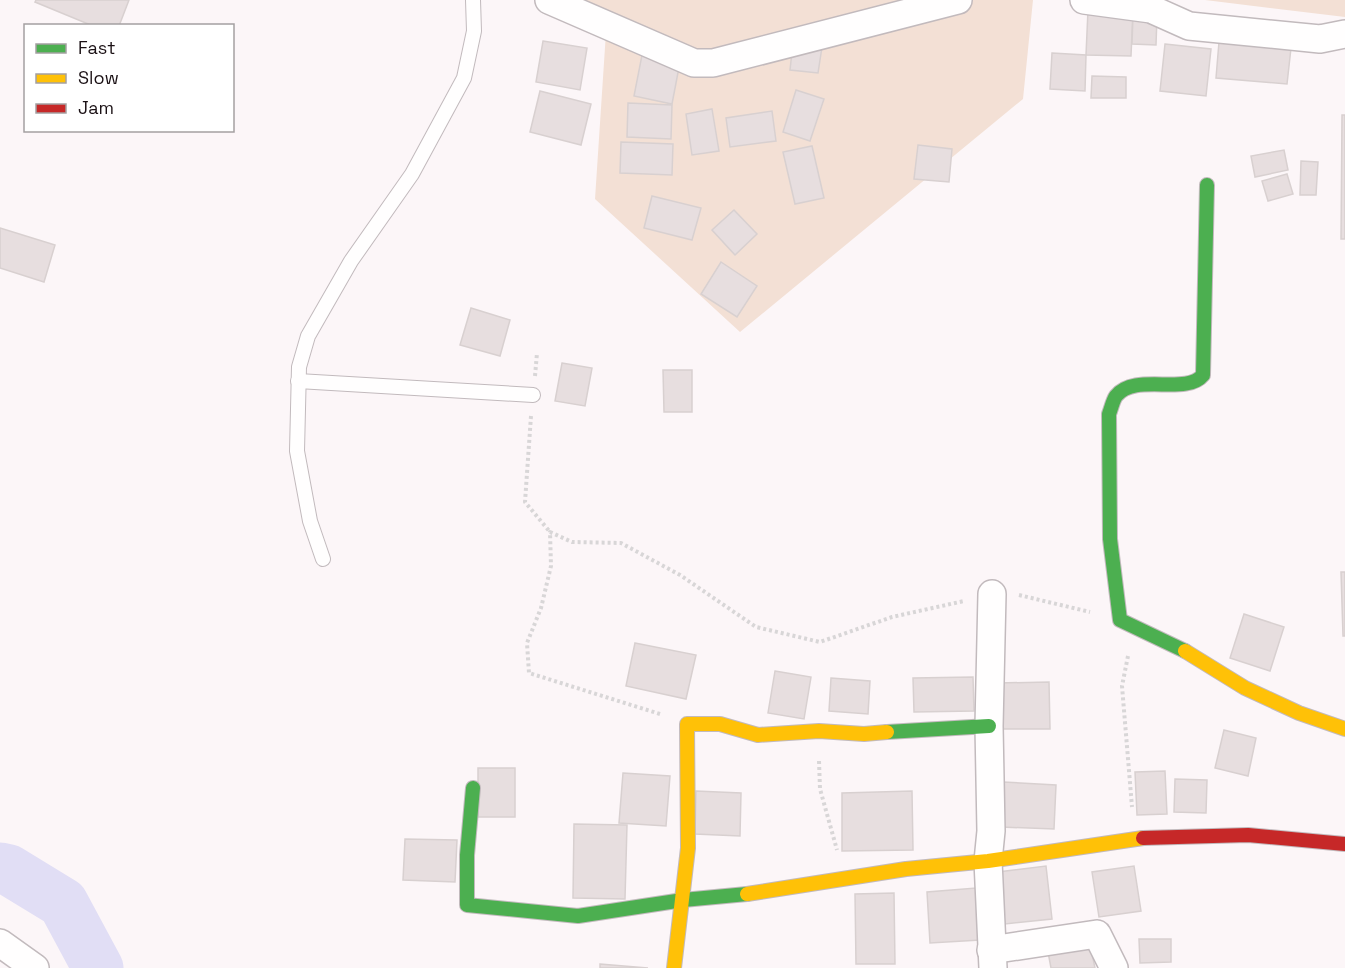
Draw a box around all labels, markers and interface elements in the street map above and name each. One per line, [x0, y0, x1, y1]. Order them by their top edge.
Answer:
legend [24, 24, 234, 132]
text: Fast [78, 36, 115, 59]
text: Slow [78, 66, 119, 89]
text: Jam [78, 96, 114, 119]

